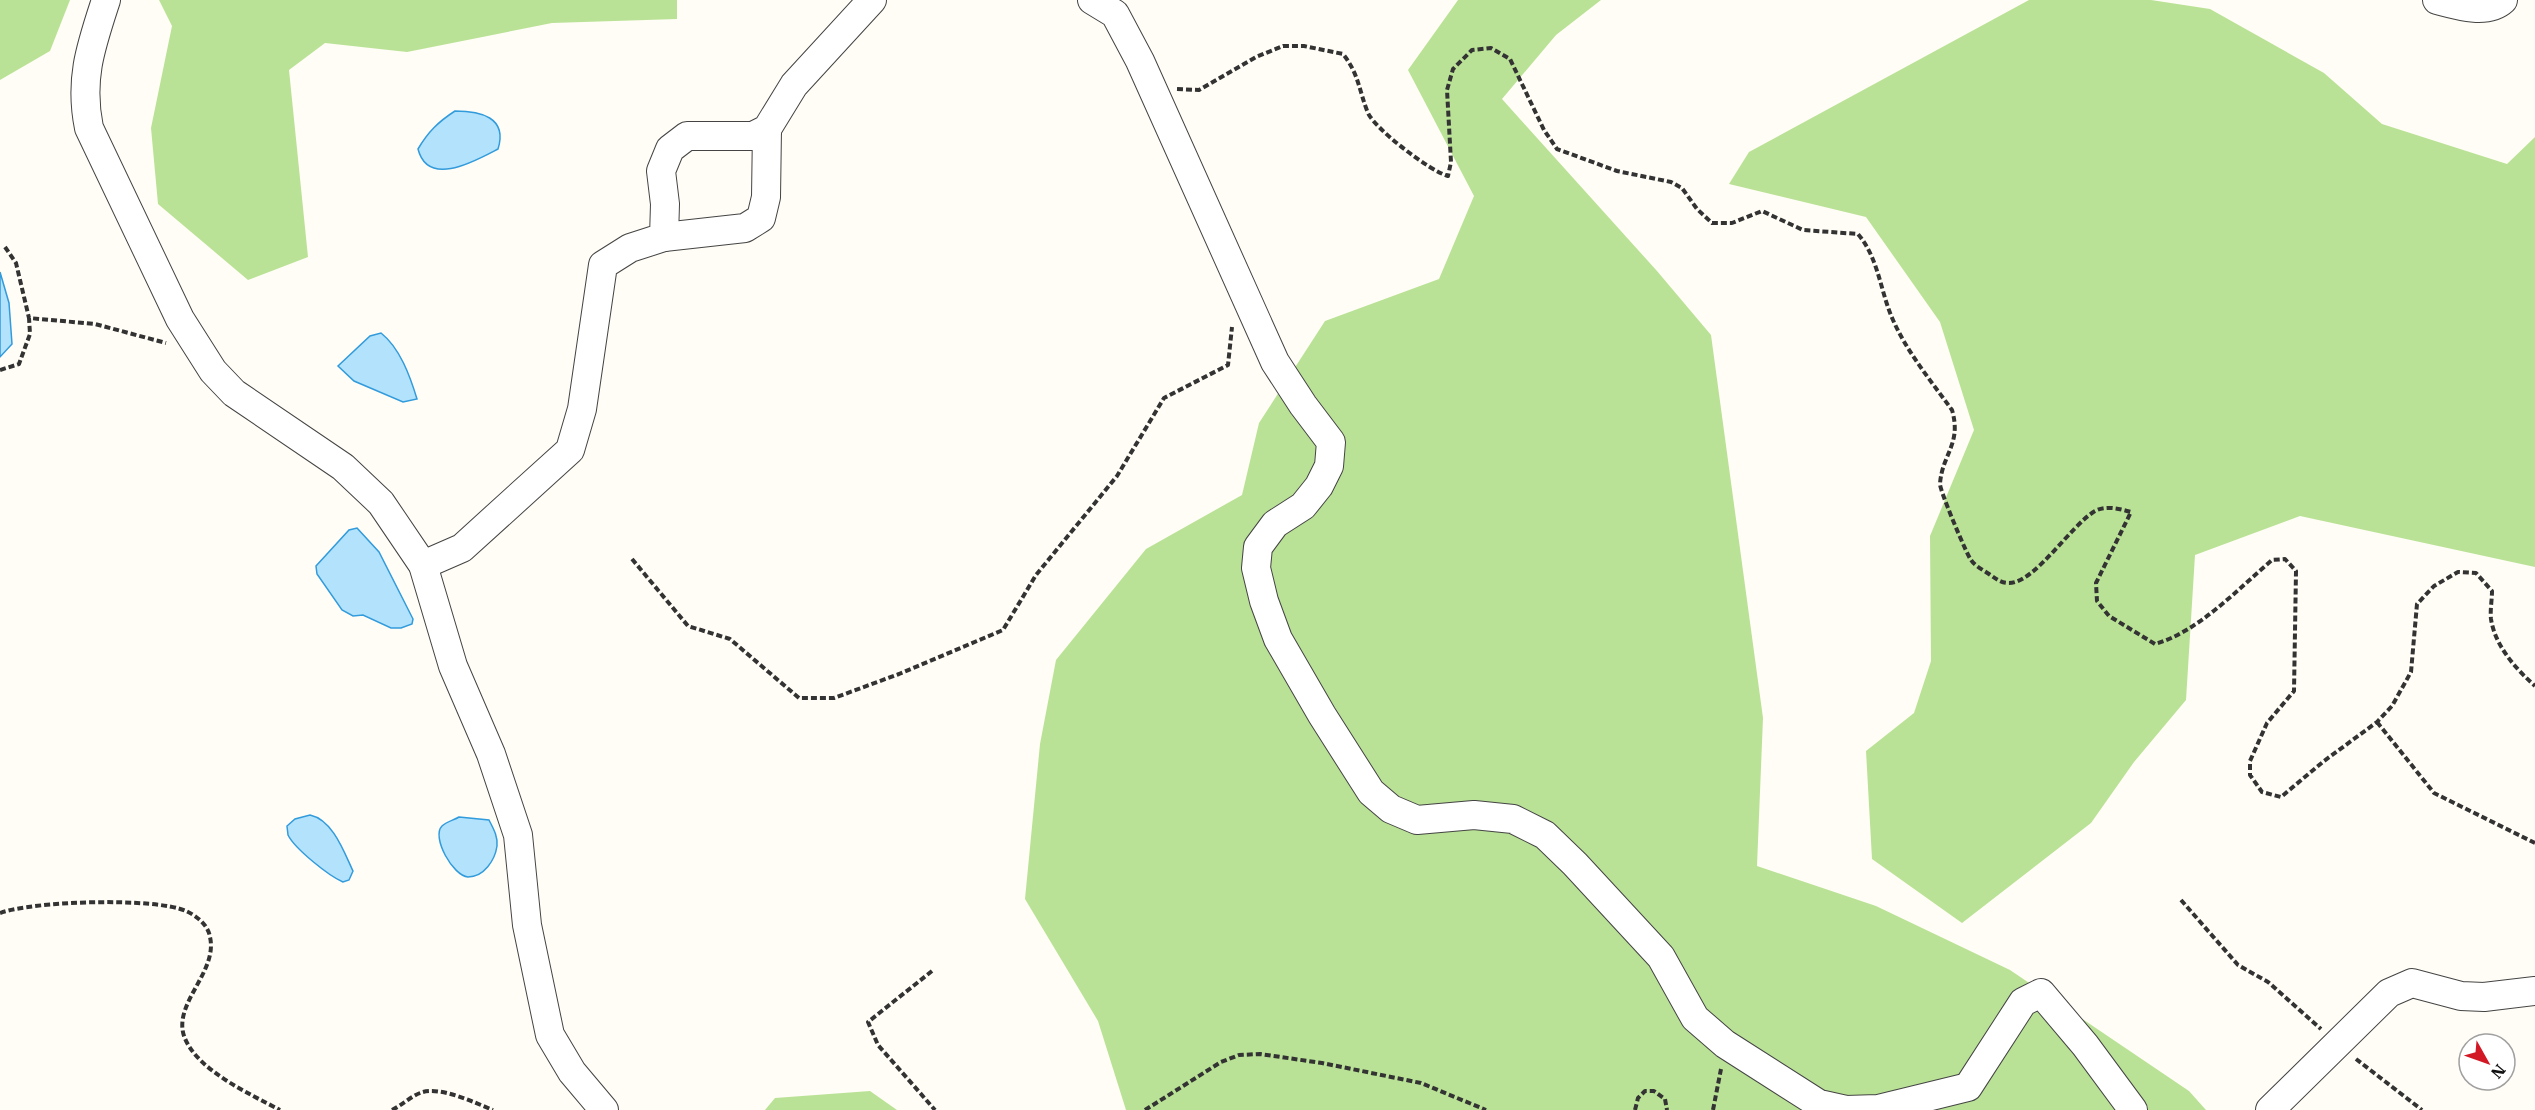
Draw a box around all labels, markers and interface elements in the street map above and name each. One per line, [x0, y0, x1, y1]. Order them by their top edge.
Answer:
north arrow [2457, 1032, 2517, 1092]
text: N [2487, 1060, 2510, 1083]

